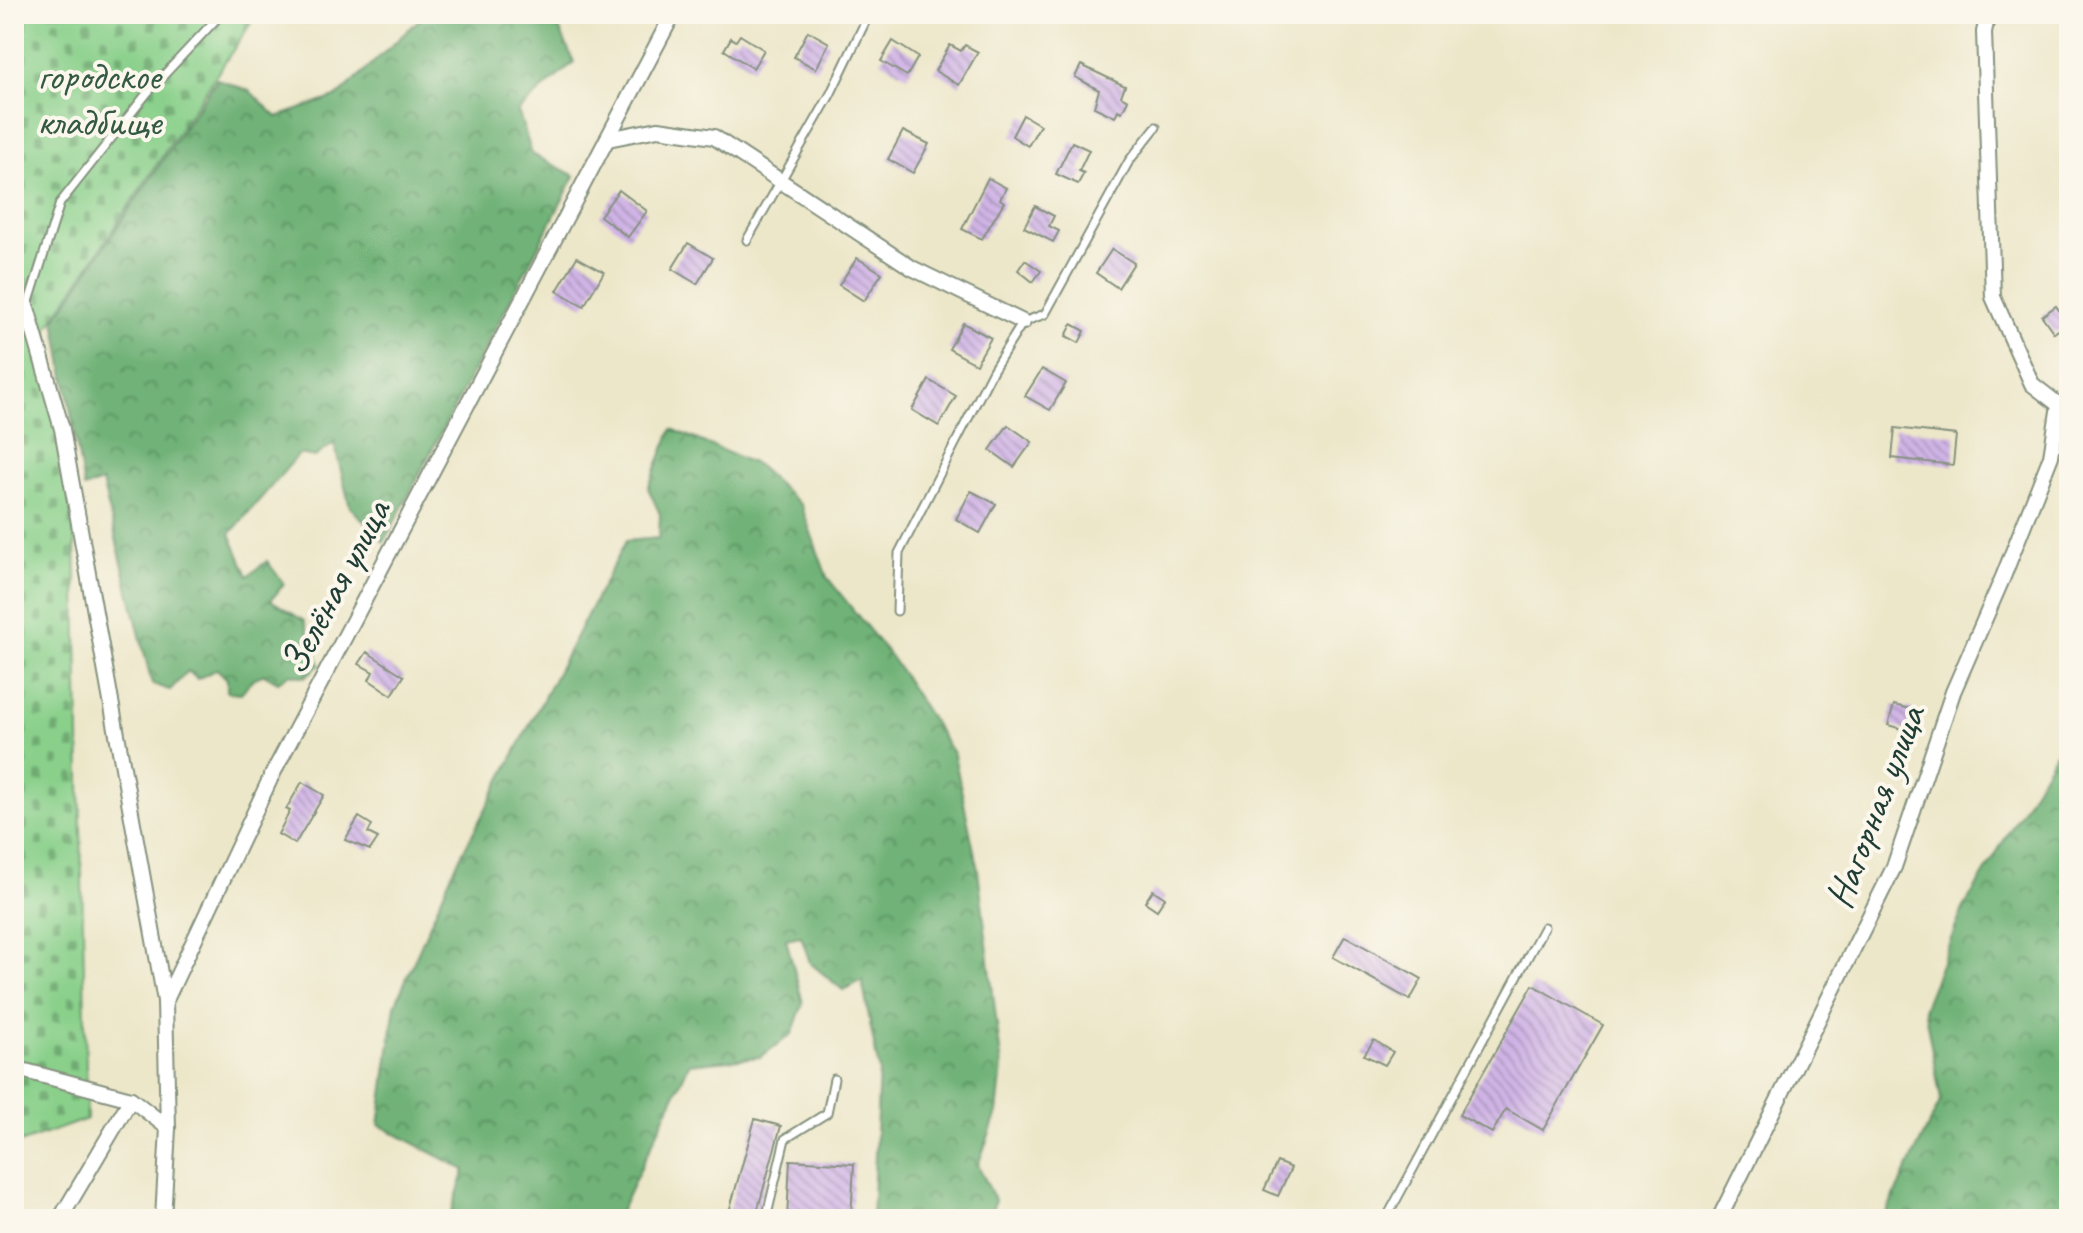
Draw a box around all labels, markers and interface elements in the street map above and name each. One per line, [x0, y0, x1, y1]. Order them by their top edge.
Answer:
park label: городское кладбище [37, 51, 164, 147]
street label: Зелёная улица [268, 489, 403, 683]
street label: Нагорная улица [1814, 697, 1937, 915]

